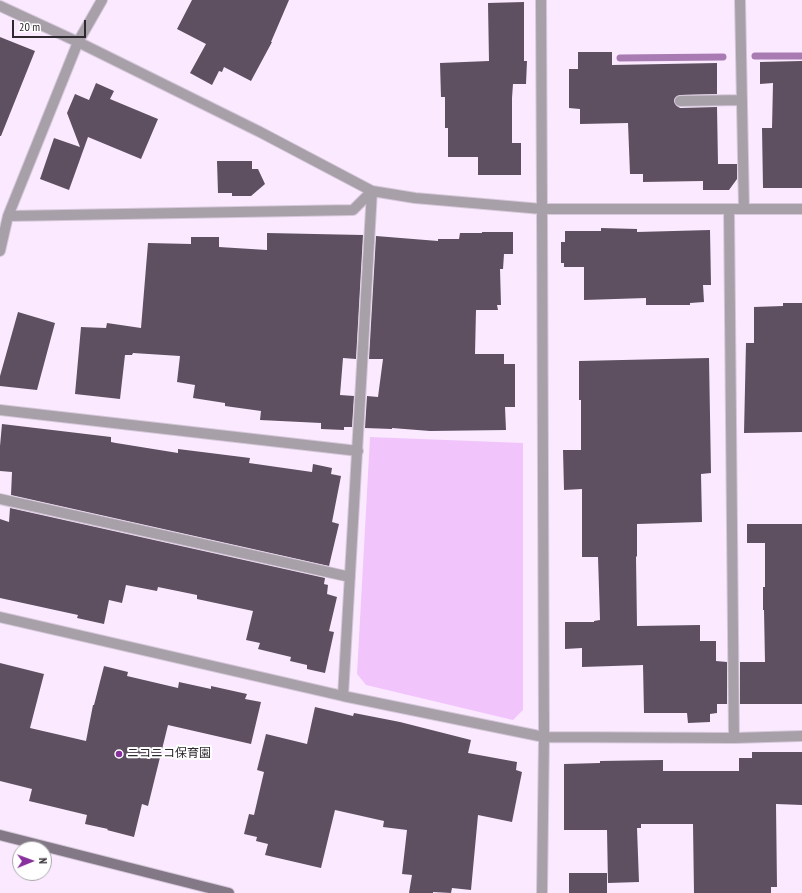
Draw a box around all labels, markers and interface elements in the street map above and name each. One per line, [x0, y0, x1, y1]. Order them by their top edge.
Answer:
scale bar [14, 12, 88, 38]
text: 20 m [19, 19, 40, 34]
place label: ニコニコ保育園 [127, 747, 211, 761]
marker: ニコニコ保育園 [114, 749, 124, 759]
north arrow [12, 841, 52, 881]
text: N [36, 858, 50, 864]

